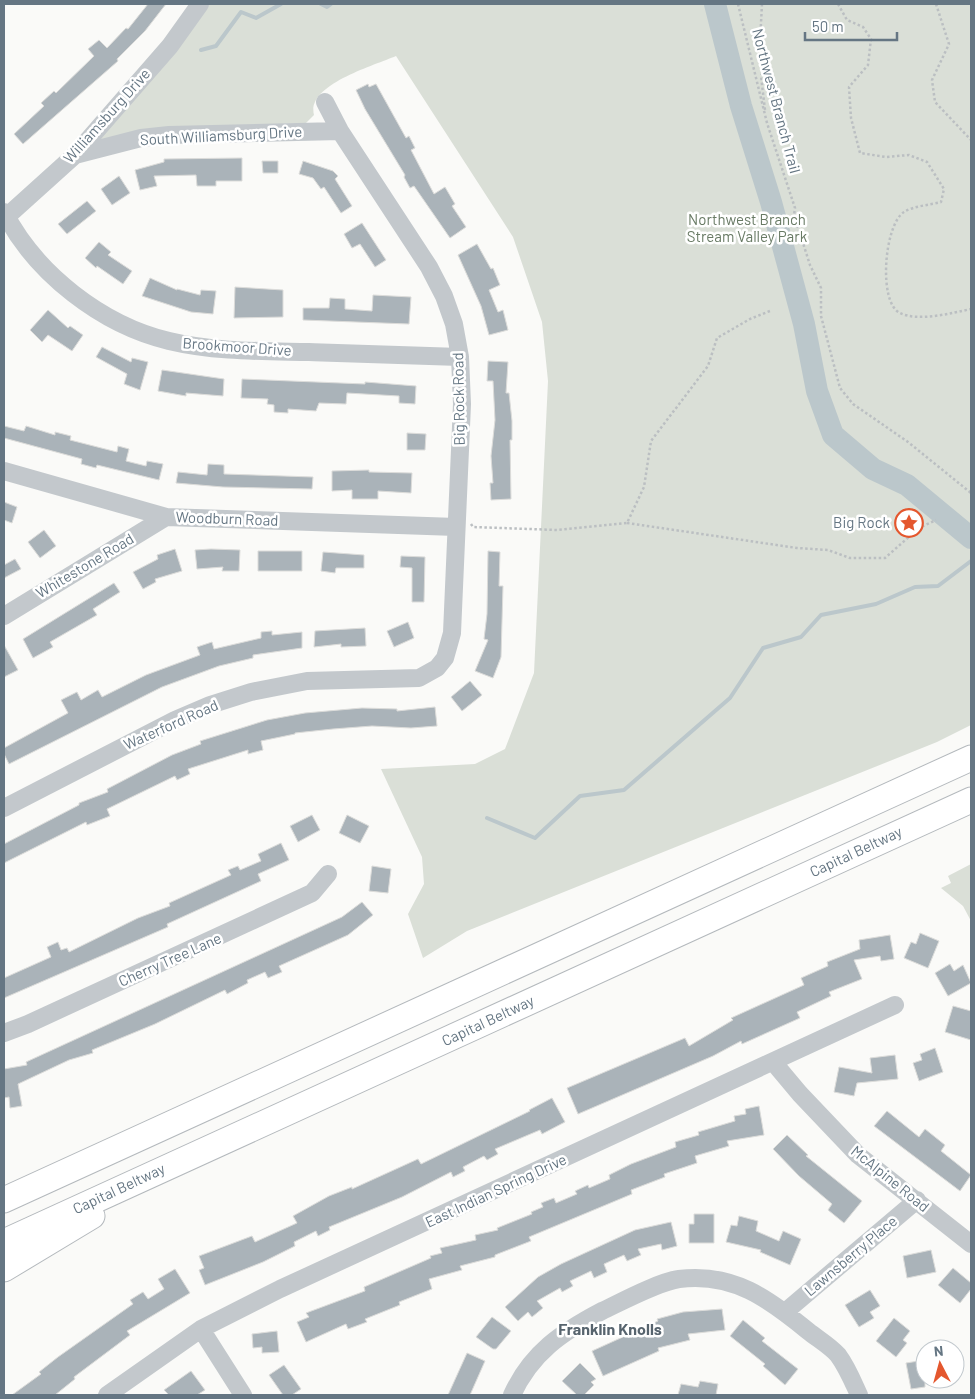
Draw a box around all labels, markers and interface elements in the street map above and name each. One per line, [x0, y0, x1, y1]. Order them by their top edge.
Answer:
scale bar [805, 10, 898, 42]
text: 50 m [812, 17, 844, 35]
street label: Northwest Branch Trail [749, 26, 805, 175]
street label: Williamsburg Drive [59, 64, 153, 166]
street label: South Williamsburg Drive [139, 122, 303, 148]
park label: Northwest Branch Stream Valley Park [687, 210, 808, 245]
street label: Brookmoor Drive [182, 333, 292, 359]
street label: Big Rock Road [448, 352, 468, 446]
street label: Woodburn Road [175, 507, 279, 529]
place icon: Big Rock [894, 508, 924, 538]
place label: Big Rock [833, 513, 890, 531]
street label: Whitestone Road [32, 529, 137, 601]
street label: Waterford Road [121, 695, 221, 753]
street label: Capital Beltway [807, 822, 905, 880]
street label: Cherry Tree Lane [115, 928, 224, 990]
street label: Capital Beltway [439, 991, 537, 1049]
street label: McAlpine Road [848, 1141, 933, 1215]
street label: East Indian Spring Drive [422, 1149, 569, 1231]
street label: Capital Beltway [70, 1159, 168, 1217]
street label: Lawnsberry Place [800, 1211, 900, 1299]
district label: Franklin Knolls [558, 1319, 662, 1338]
north arrow [915, 1339, 965, 1389]
text: N [933, 1342, 944, 1360]

